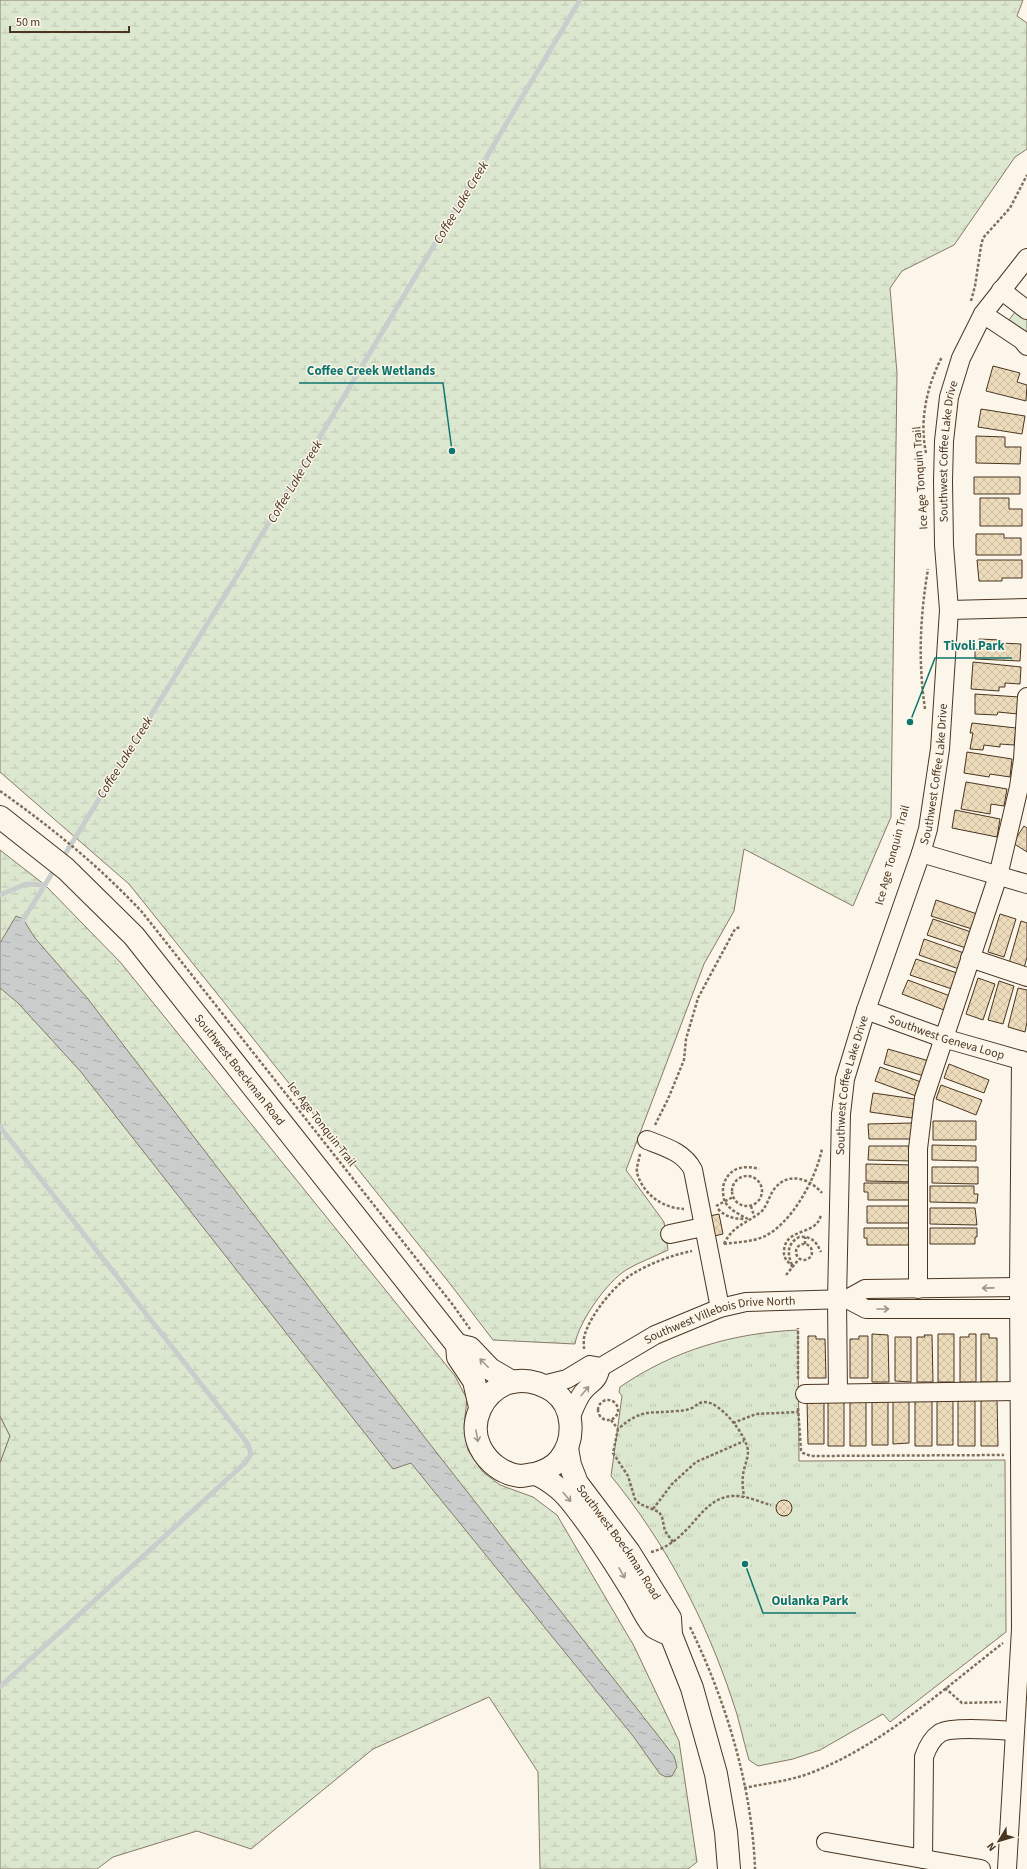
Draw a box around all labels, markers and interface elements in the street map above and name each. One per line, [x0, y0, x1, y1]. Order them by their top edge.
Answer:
scale bar [10, 8, 129, 34]
text: 50 m [16, 14, 40, 31]
water label: Coffee Lake Creek [429, 157, 493, 247]
callout: Coffee Creek Wetlands [299, 358, 443, 383]
text: Coffee Creek Wetlands [307, 362, 435, 380]
street label: Southwest Coffee Lake Drive [935, 379, 963, 522]
street label: Ice Age Tonquin Trail [908, 426, 933, 530]
water label: Coffee Lake Creek [263, 436, 327, 526]
callout: Tivoli Park [935, 633, 1012, 658]
text: Tivoli Park [943, 637, 1005, 655]
street label: Southwest Coffee Lake Drive [916, 703, 952, 847]
water label: Coffee Lake Creek [92, 712, 158, 802]
street label: Ice Age Tonquin Trail [871, 803, 914, 907]
street label: Southwest Boeckman Road [190, 1011, 289, 1129]
street label: Southwest Geneva Loop [886, 1011, 1007, 1064]
street label: Southwest Coffee Lake Drive [832, 1014, 873, 1155]
street label: Ice Age Tonquin Trail [283, 1078, 360, 1170]
one-way arrow [982, 1284, 995, 1292]
street label: Southwest Villebois Drive North [641, 1293, 796, 1349]
one-way arrow [876, 1305, 889, 1313]
one-way arrow [479, 1359, 489, 1368]
one-way arrow [580, 1386, 589, 1397]
one-way arrow [473, 1429, 481, 1442]
street label: Southwest Boeckman Road [572, 1481, 665, 1603]
one-way arrow [562, 1491, 571, 1502]
one-way arrow [618, 1567, 626, 1579]
callout: Oulanka Park [763, 1588, 856, 1613]
text: Oulanka Park [771, 1592, 849, 1610]
north arrow [979, 1821, 1019, 1861]
text: N [983, 1839, 1000, 1854]

